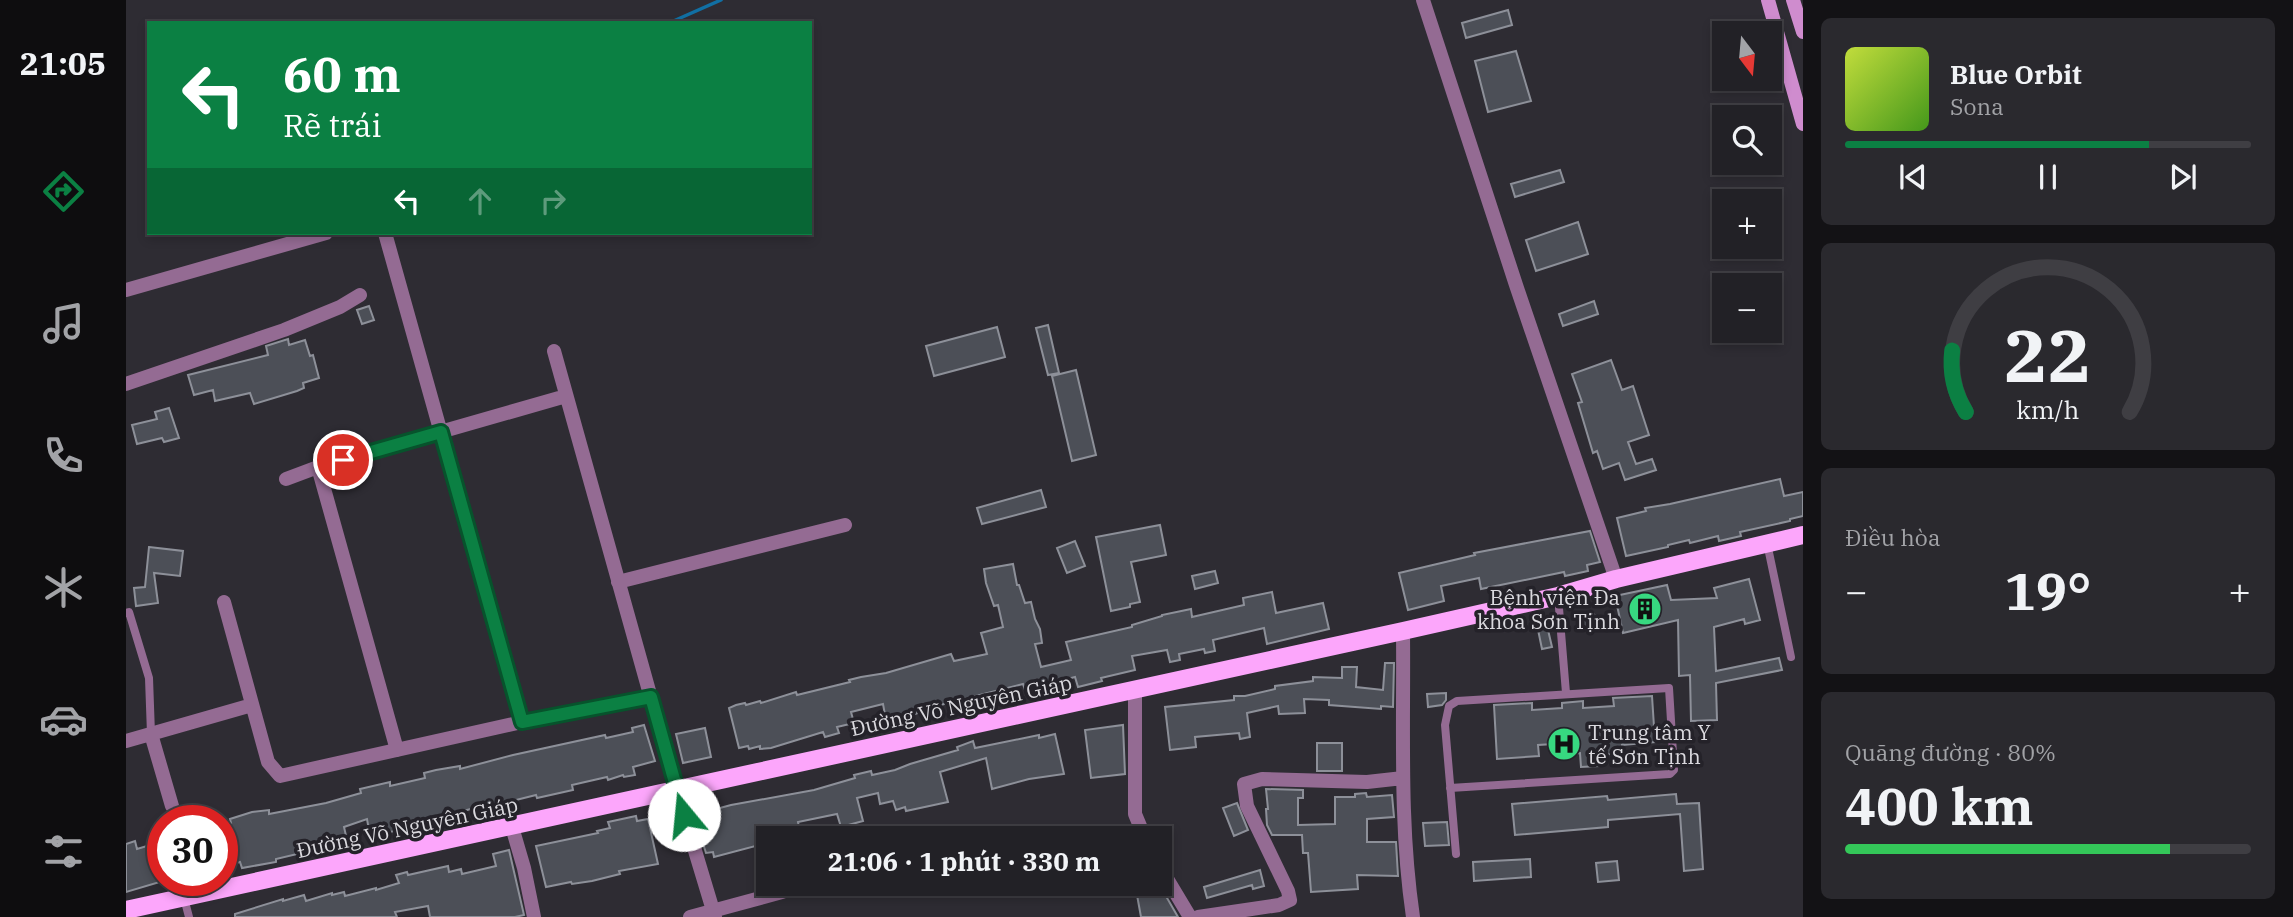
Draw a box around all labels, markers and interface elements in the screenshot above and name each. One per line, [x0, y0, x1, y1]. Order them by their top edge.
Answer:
north arrow [1712, 21, 1782, 91]
map controls [1712, 21, 1782, 343]
text: 21:05 [20, 42, 106, 84]
text: 60 m [283, 42, 401, 105]
icon: left [168, 49, 259, 140]
text: Blue Orbit [1950, 57, 2082, 91]
text: Sona [1950, 91, 2004, 121]
text: Rẽ trái [283, 104, 382, 146]
button: search [1712, 105, 1782, 175]
icon: previous [1894, 158, 1932, 196]
icon: pause [2029, 158, 2067, 196]
icon: next [2164, 158, 2202, 196]
icon: directions [39, 167, 88, 216]
icon: left [388, 182, 426, 220]
icon: ahead [461, 182, 499, 220]
icon: right [534, 182, 572, 220]
button: + [1712, 189, 1782, 259]
button: − [1712, 273, 1782, 343]
icon: music [39, 299, 88, 348]
text: 22 [2004, 308, 2092, 403]
text: km/h [2016, 393, 2080, 426]
pin [313, 430, 373, 490]
icon: phone [39, 431, 88, 480]
icon: arrive [324, 441, 362, 479]
text: Điều hòa [1845, 522, 1941, 552]
text: 19° [2005, 557, 2091, 624]
icon: climate [39, 563, 88, 612]
text: − [1845, 566, 1868, 615]
text: + [2228, 566, 2251, 615]
place label: Bệnh viện Đa khoa Sơn Tịnh [1477, 583, 1620, 635]
building icon: Bệnh viện Đa khoa Sơn Tịnh [1626, 590, 1664, 628]
street label: Đường Võ Nguyên Giáp [848, 668, 1074, 742]
icon: car [39, 695, 88, 744]
place label: Trung tâm Y tế Sơn Tịnh [1588, 718, 1711, 770]
hospital icon: Trung tâm Y tế Sơn Tịnh [1545, 725, 1583, 763]
text: Quãng đường · 80% [1845, 737, 2056, 767]
text: 400 km [1845, 772, 2034, 839]
position arrow [647, 778, 721, 852]
street label: Đường Võ Nguyên Giáp [294, 790, 520, 864]
speed limit sign: 30 [147, 805, 238, 896]
icon: filters [39, 827, 88, 876]
text: 21:06 · 1 phút · 330 m [828, 844, 1100, 878]

